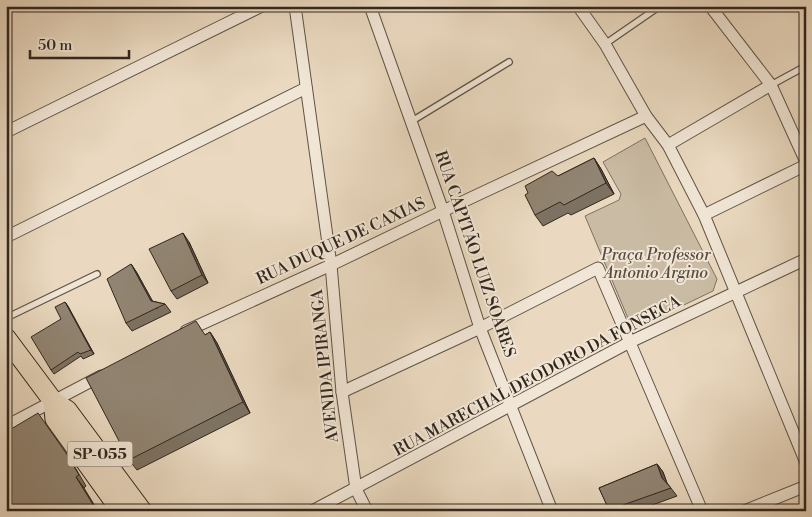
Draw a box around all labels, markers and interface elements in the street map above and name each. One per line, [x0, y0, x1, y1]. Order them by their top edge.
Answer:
scale bar [30, 28, 129, 60]
text: 50 m [38, 36, 72, 55]
street label: RUA CAPITÃO LUIZ SOARES [430, 147, 523, 360]
street label: RUA DUQUE DE CAXIAS [253, 193, 429, 289]
park label: Praça Professor Antonio Argino [600, 245, 712, 283]
street label: AVENIDA IPIRANGA [307, 287, 343, 445]
street label: RUA MARECHAL DEODORO DA FONSECA [390, 291, 685, 461]
road number: SP-055 [68, 442, 132, 466]

